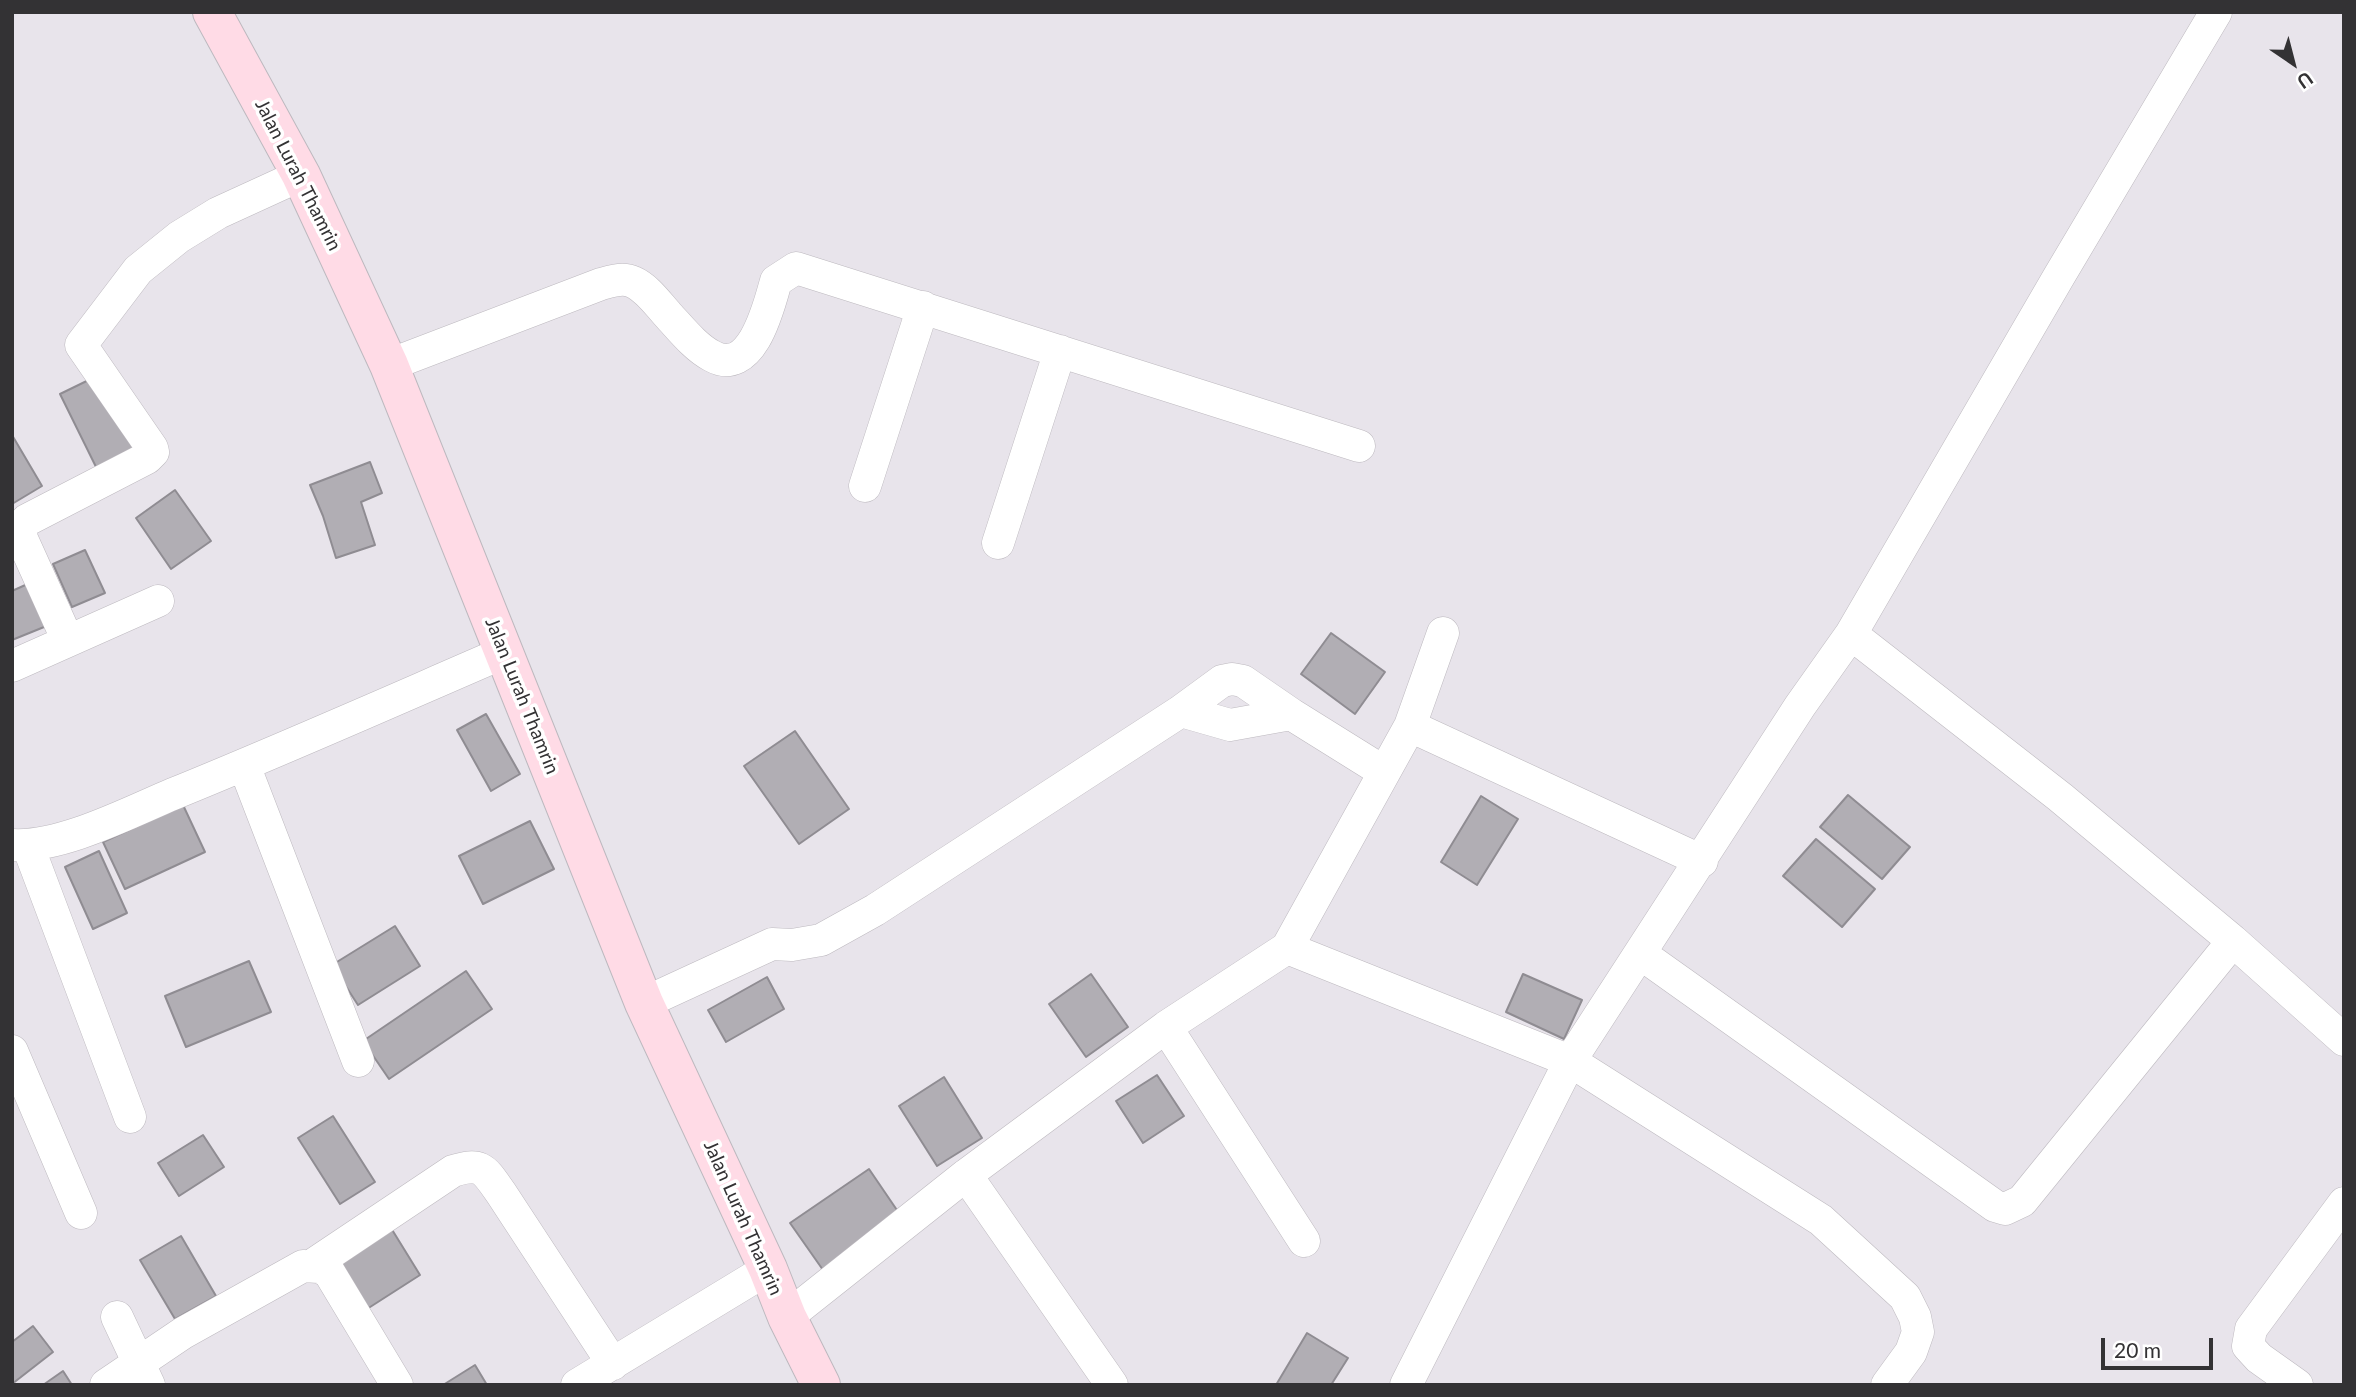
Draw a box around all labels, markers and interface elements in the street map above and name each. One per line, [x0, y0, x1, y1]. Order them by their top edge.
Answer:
north arrow [2258, 28, 2328, 98]
text: U [2293, 67, 2318, 94]
street label: Jalan Lurah Thamrin [250, 96, 346, 254]
street label: Jalan Lurah Thamrin [480, 614, 564, 778]
street label: Jalan Lurah Thamrin [699, 1137, 787, 1299]
scale bar [2104, 1324, 2216, 1368]
text: 20 m [2114, 1337, 2161, 1362]

